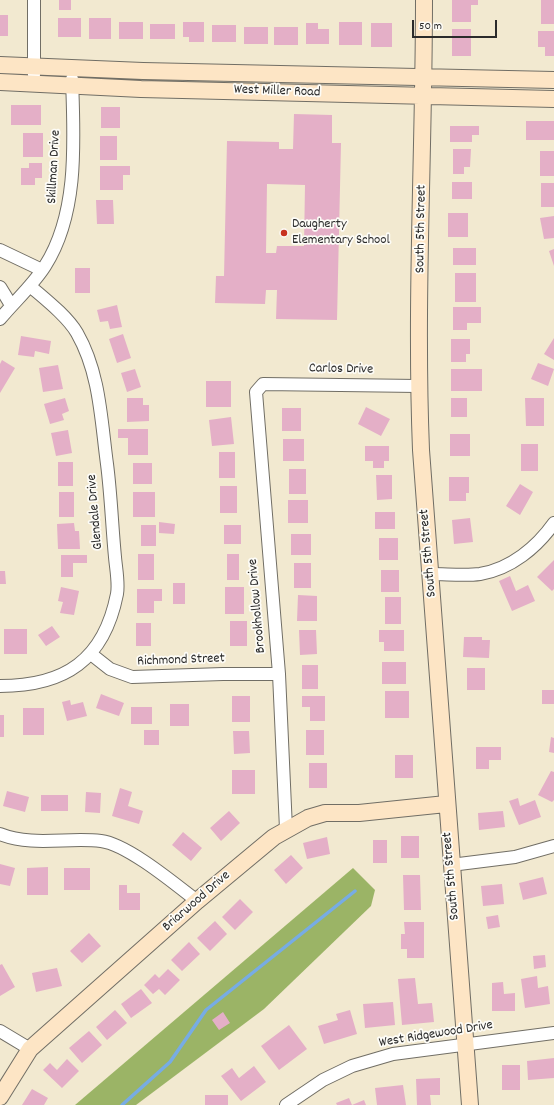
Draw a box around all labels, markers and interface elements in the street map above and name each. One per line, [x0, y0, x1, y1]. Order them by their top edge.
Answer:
scale bar [414, 12, 499, 38]
text: 50 m [419, 18, 442, 35]
street label: West Miller Road [233, 82, 321, 102]
street label: Skillman Drive [45, 130, 65, 204]
street label: South 5th Street [413, 185, 431, 273]
place label: Daugherty Elementary School [292, 217, 390, 250]
marker: Daugherty Elementary School [279, 228, 289, 238]
street label: Carlos Drive [309, 361, 373, 379]
street label: Glendale Drive [84, 473, 108, 551]
street label: South 5th Street [417, 508, 441, 598]
street label: Brookhollow Drive [246, 558, 270, 654]
street label: Richmond Street [137, 651, 225, 671]
street label: South 5th Street [440, 831, 464, 921]
street label: Briarwood Drive [160, 868, 234, 936]
street label: West Ridgewood Drive [378, 1018, 494, 1052]

